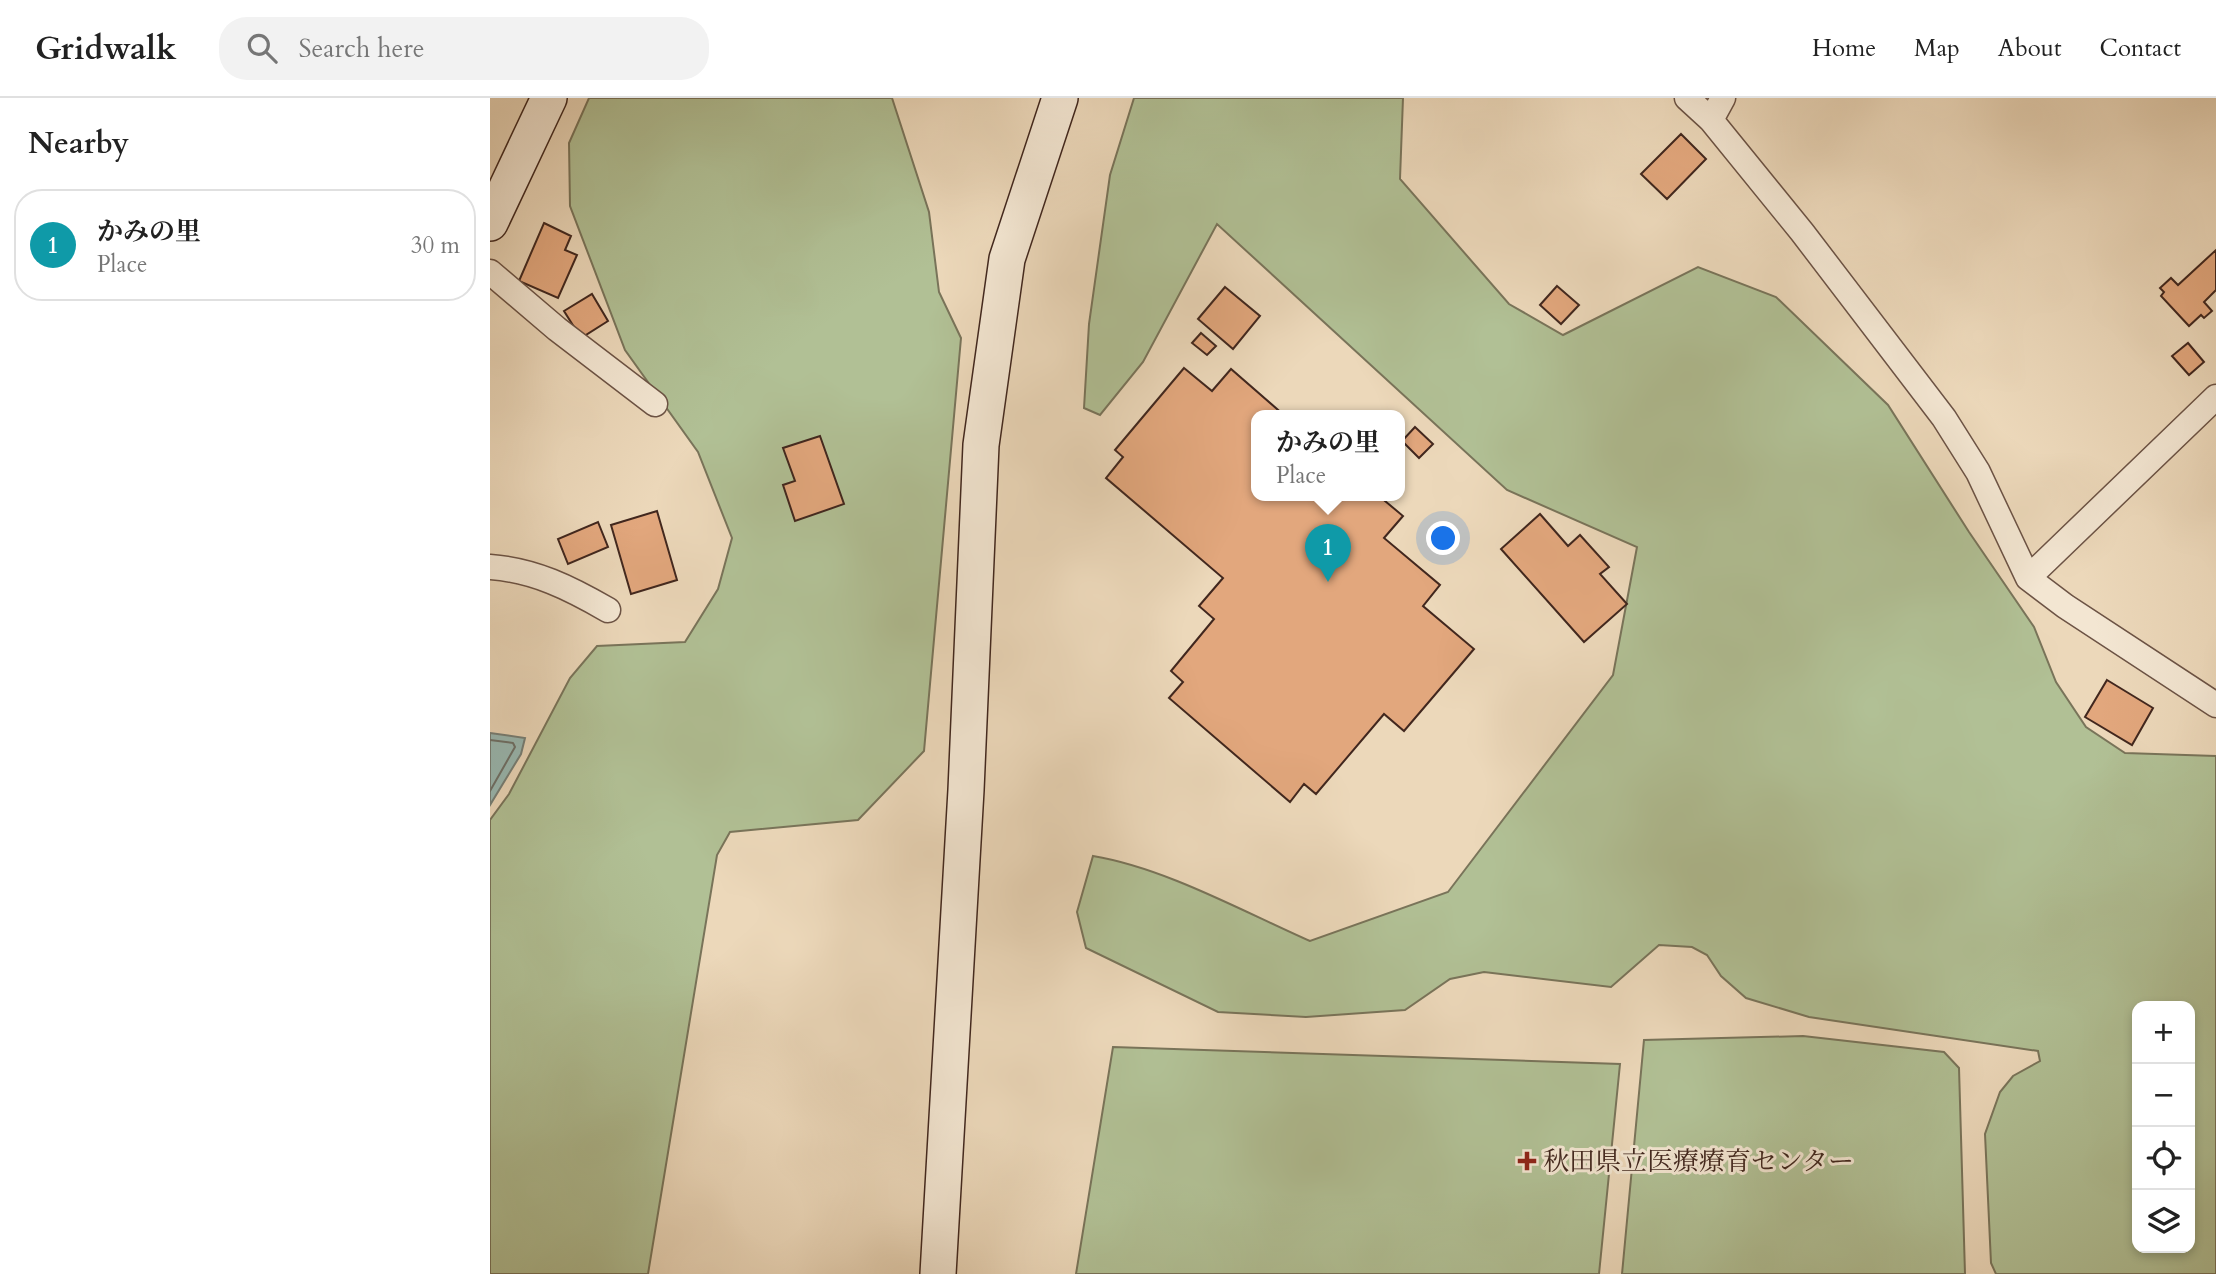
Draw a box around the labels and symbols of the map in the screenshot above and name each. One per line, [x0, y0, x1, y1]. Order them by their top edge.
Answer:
your location [1426, 521, 1460, 555]
pin: 1 [1305, 524, 1351, 582]
place label: 秋田県立医療療育センター [1543, 1144, 1854, 1179]
marker: 秋田県立医療療育センター [1517, 1151, 1537, 1171]

